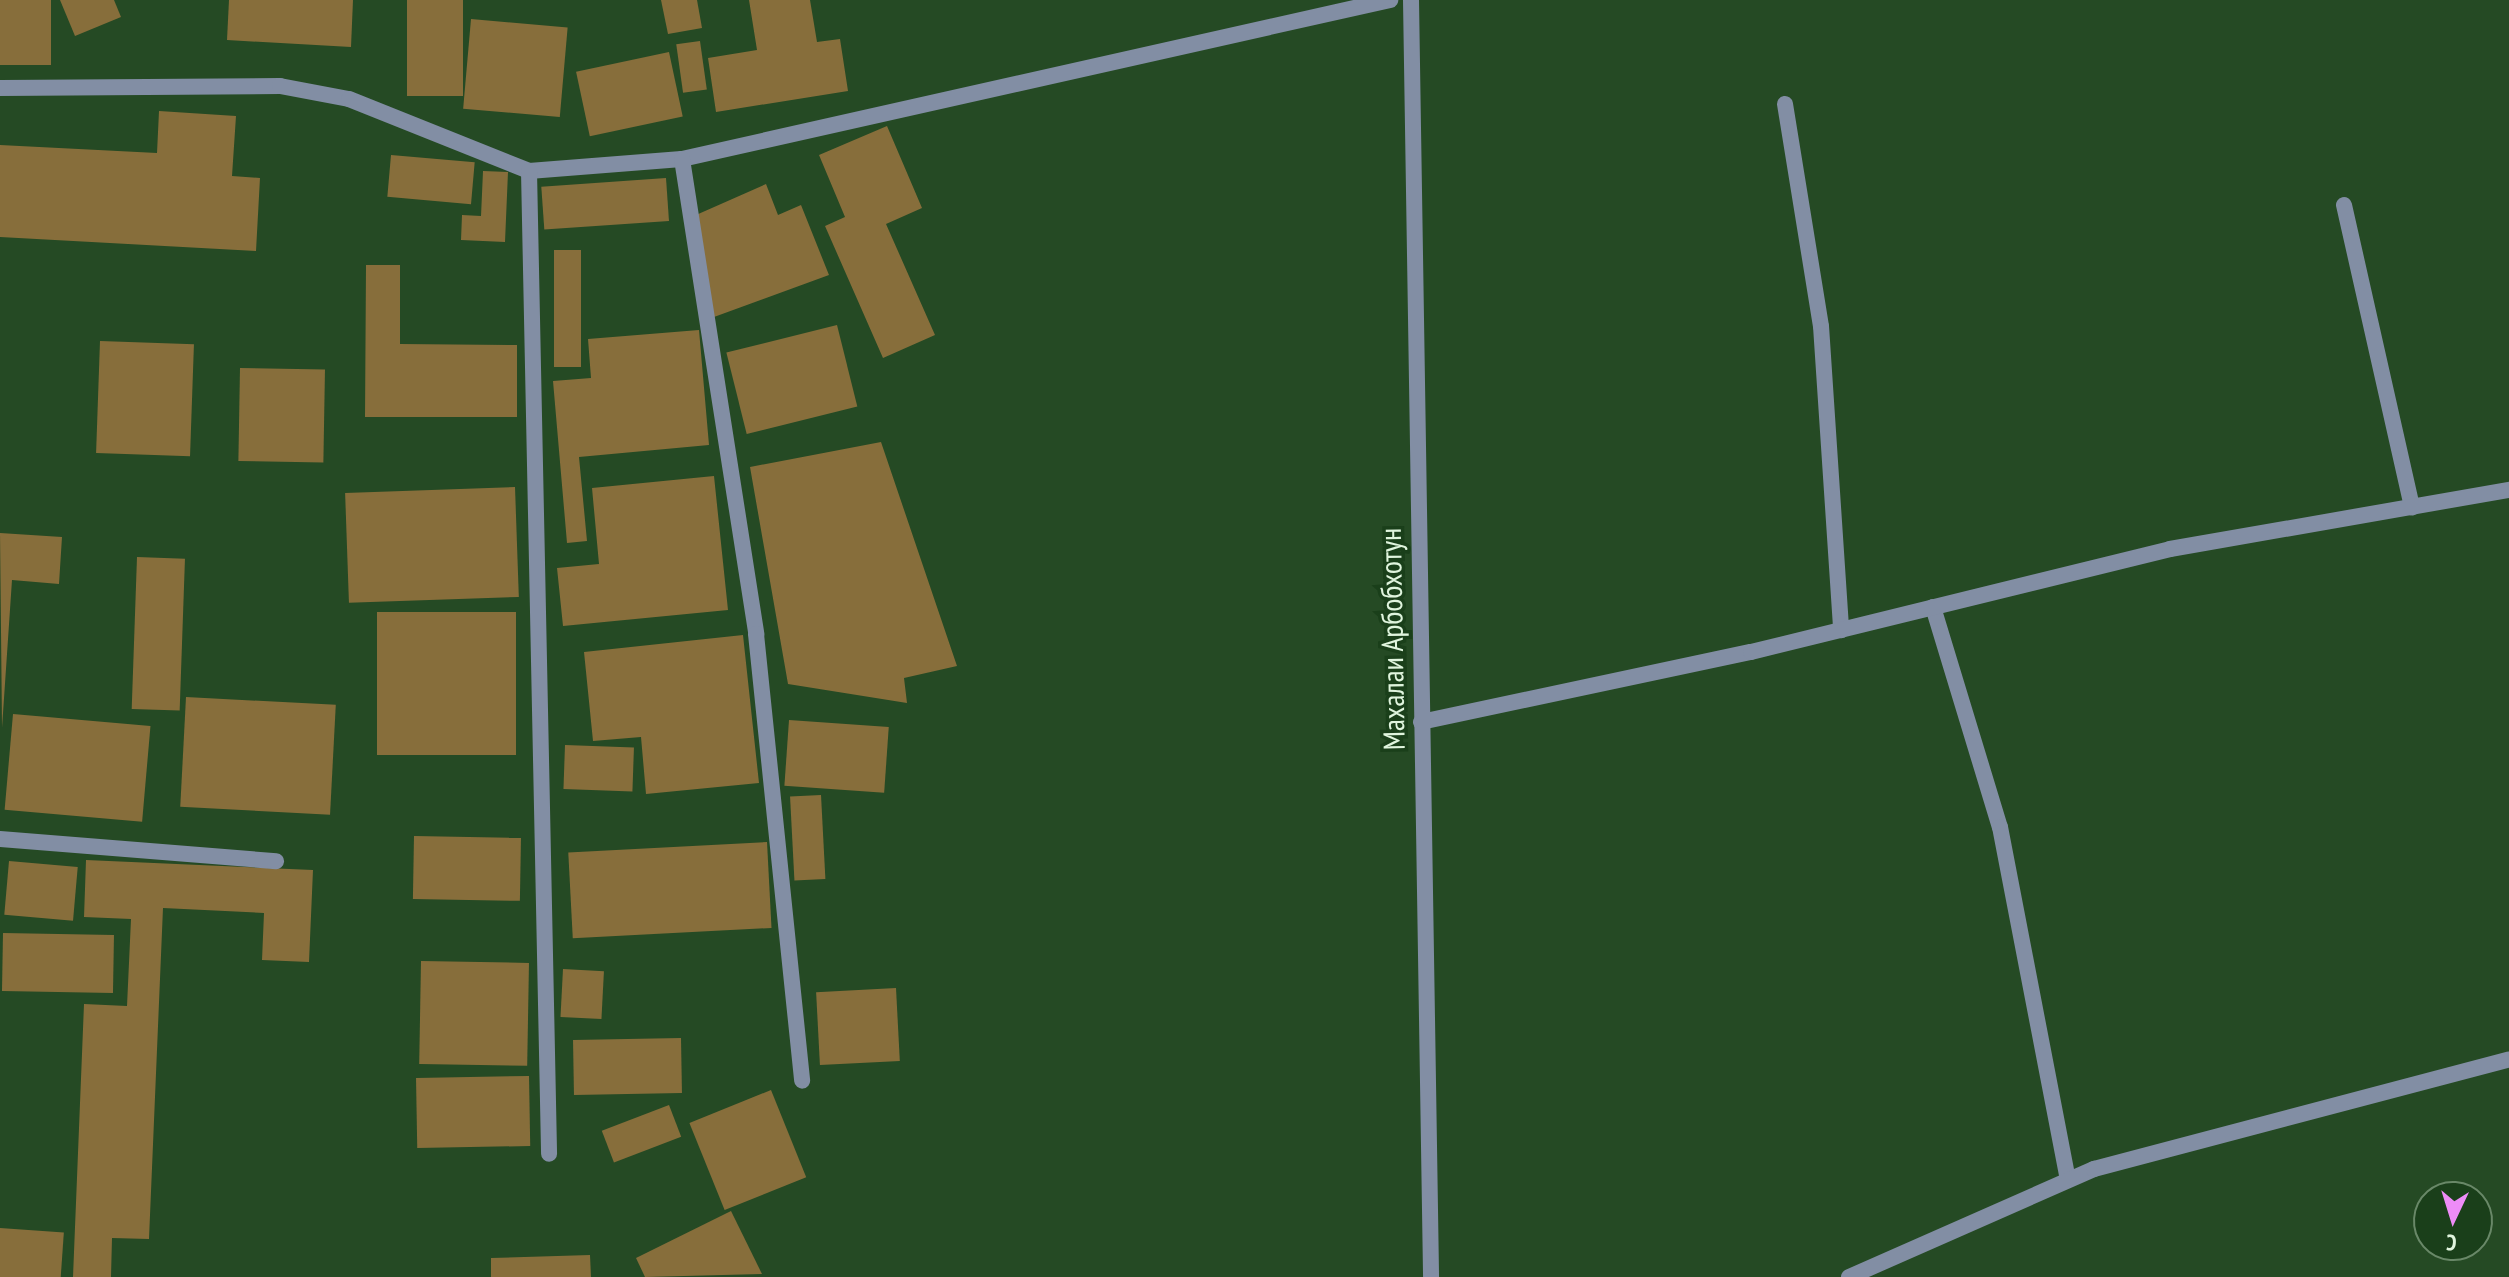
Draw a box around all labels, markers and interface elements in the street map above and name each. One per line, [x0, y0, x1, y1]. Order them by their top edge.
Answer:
street label: Махалаи Арбобхотун [1372, 527, 1412, 751]
north arrow [2413, 1181, 2493, 1261]
text: С [2445, 1229, 2457, 1257]

